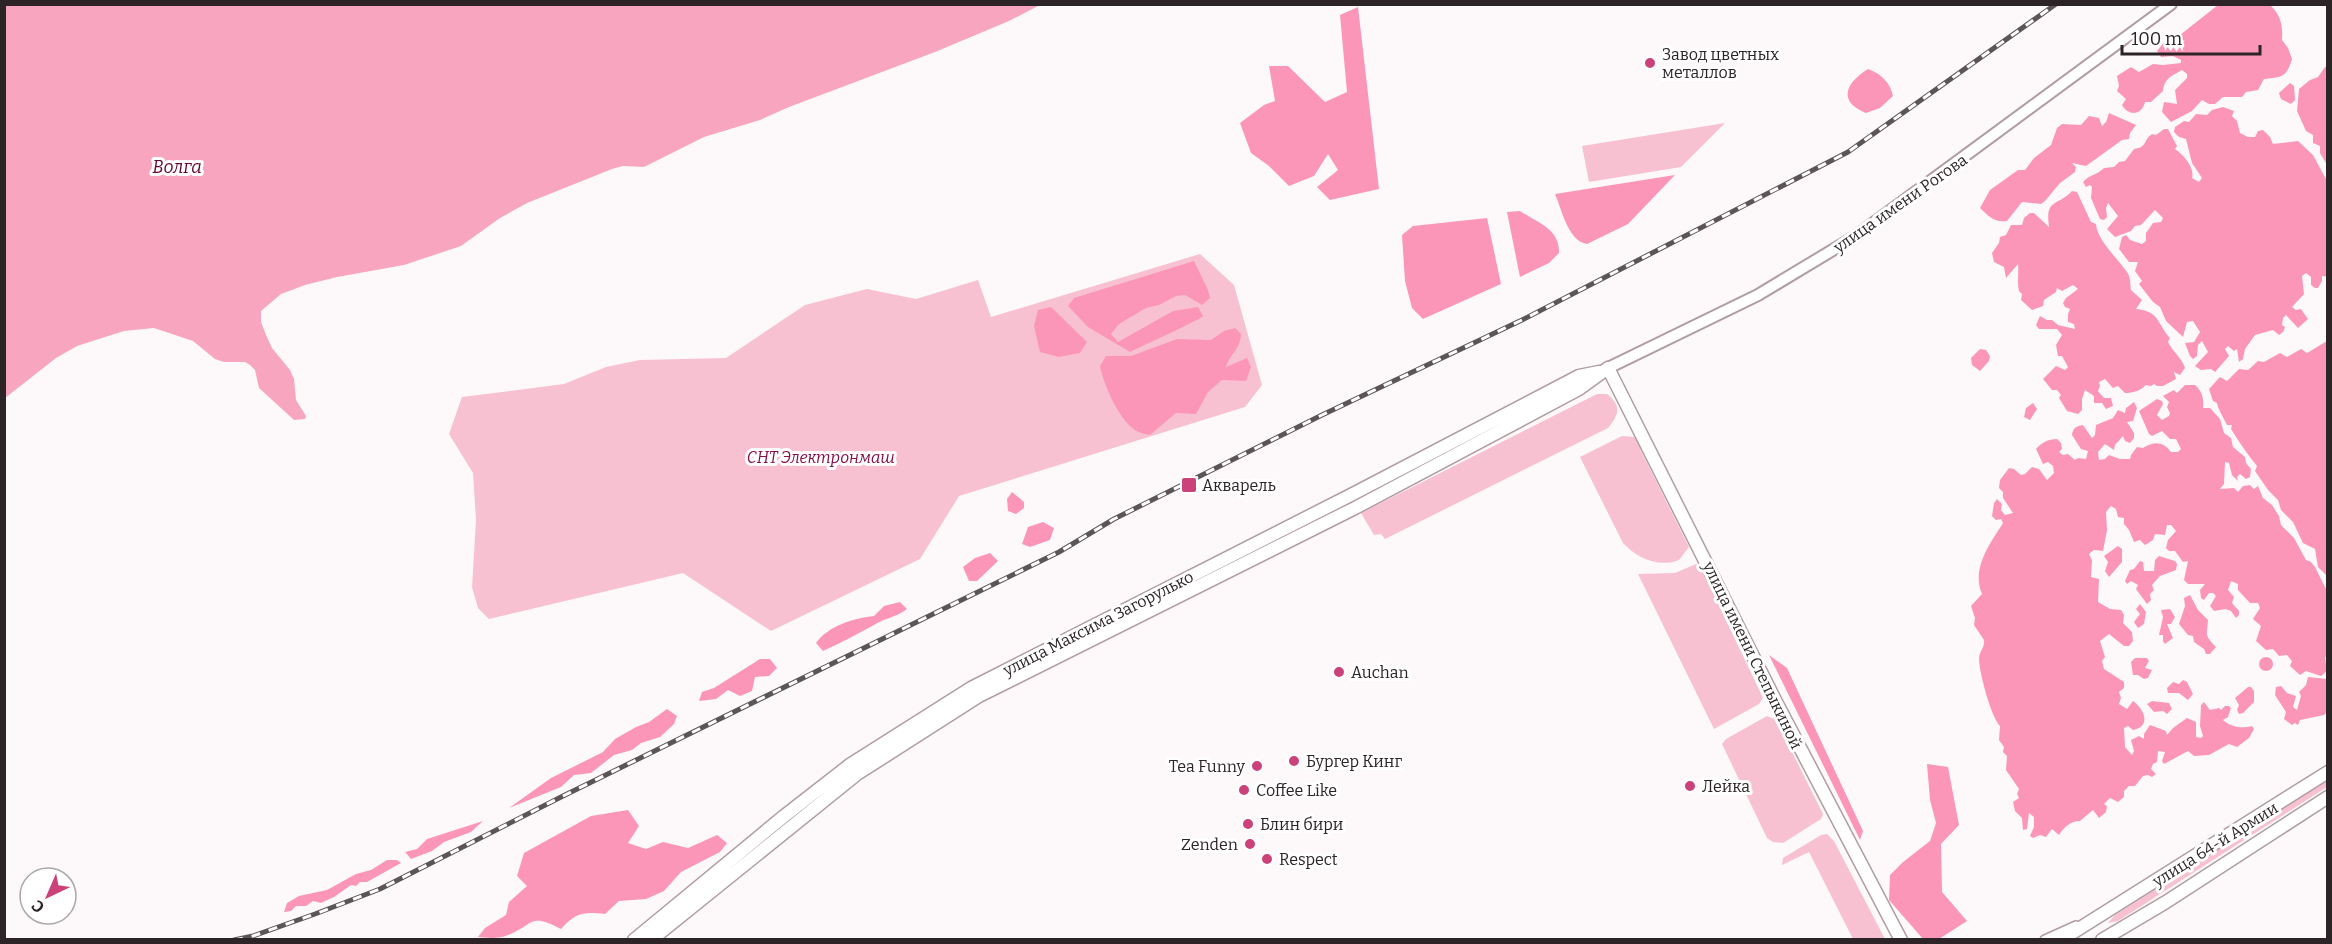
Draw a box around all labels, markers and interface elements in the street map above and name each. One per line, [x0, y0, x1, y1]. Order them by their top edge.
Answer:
scale bar [2122, 18, 2260, 56]
text: 100 m [2131, 28, 2182, 50]
place label: Завод цветных металлов [1662, 45, 1779, 82]
marker: Завод цветных металлов [1643, 56, 1657, 70]
street label: улица имени Рогова [1829, 150, 1971, 257]
water label: Волга [152, 156, 202, 178]
park label: СНТ Электронмаш [747, 448, 895, 467]
marker: Акварель [1180, 476, 1198, 494]
place label: Акварель [1202, 476, 1276, 495]
street label: улица имени Степыкиной [1698, 558, 1806, 752]
street label: улица Максима Загорулько [999, 567, 1197, 680]
place label: Auchan [1351, 663, 1409, 682]
marker: Auchan [1332, 665, 1346, 679]
place label: Бургер Кинг [1306, 752, 1402, 771]
marker: Бургер Кинг [1287, 754, 1301, 768]
place label: Tea Funny [1169, 757, 1246, 776]
marker: Tea Funny [1250, 759, 1264, 773]
place label: Лейка [1702, 777, 1750, 796]
marker: Лейка [1683, 779, 1697, 793]
place label: Coffee Like [1256, 781, 1337, 800]
marker: Coffee Like [1237, 783, 1251, 797]
street label: улица 64-й Армии [2148, 798, 2281, 891]
place label: Блин бири [1260, 815, 1343, 834]
marker: Блин бири [1241, 817, 1255, 831]
place label: Zenden [1181, 835, 1238, 854]
marker: Zenden [1243, 837, 1257, 851]
place label: Respect [1279, 850, 1338, 869]
marker: Respect [1260, 852, 1274, 866]
north arrow [18, 866, 78, 926]
text: С [28, 896, 48, 917]

